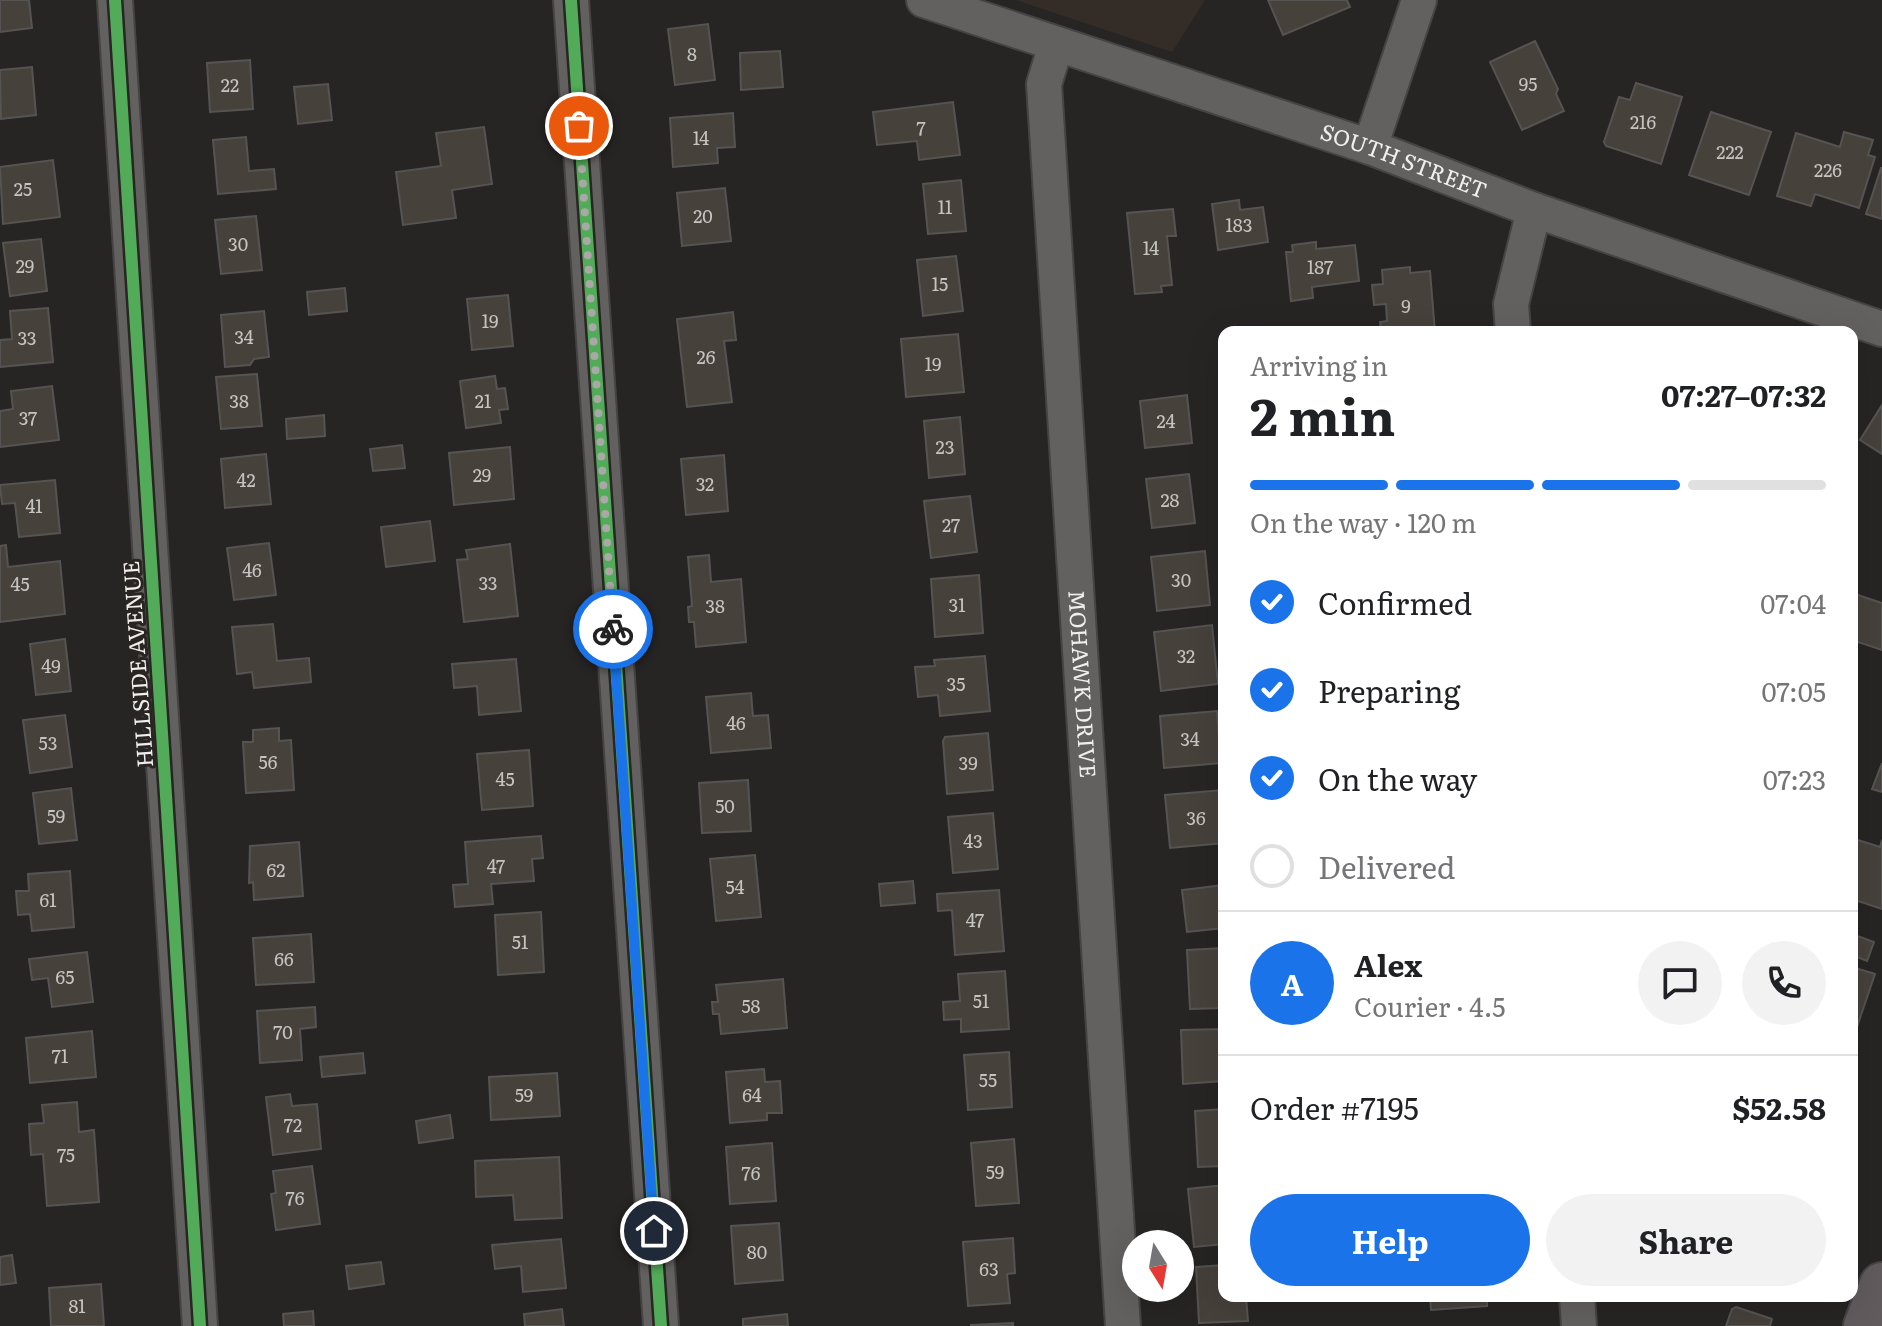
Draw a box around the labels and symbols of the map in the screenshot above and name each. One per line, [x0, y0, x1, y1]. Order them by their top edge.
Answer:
house number: 8 [687, 40, 697, 67]
house number: 95 [1519, 70, 1537, 97]
house number: 22 [221, 71, 239, 98]
pin [545, 92, 613, 160]
house number: 216 [1630, 108, 1656, 135]
house number: 7 [916, 114, 926, 141]
street label: SOUTH STREET [1317, 114, 1492, 206]
house number: 14 [693, 124, 709, 151]
house number: 222 [1716, 138, 1744, 165]
house number: 226 [1814, 156, 1842, 183]
house number: 25 [14, 175, 32, 202]
house number: 11 [938, 193, 952, 220]
house number: 20 [693, 202, 713, 229]
house number: 183 [1226, 211, 1253, 238]
house number: 30 [228, 230, 248, 257]
house number: 14 [1143, 234, 1159, 261]
house number: 29 [16, 252, 34, 279]
house number: 187 [1307, 253, 1333, 280]
house number: 15 [932, 270, 948, 297]
house number: 9 [1401, 292, 1411, 319]
house number: 19 [482, 307, 498, 334]
house number: 34 [234, 323, 254, 350]
house number: 33 [18, 324, 36, 351]
house number: 26 [697, 343, 716, 370]
house number: 19 [925, 350, 941, 377]
house number: 38 [229, 387, 249, 414]
house number: 21 [475, 387, 491, 414]
house number: 37 [19, 404, 37, 431]
house number: 24 [1156, 407, 1176, 434]
house number: 23 [936, 433, 954, 460]
house number: 29 [473, 461, 491, 488]
house number: 42 [236, 466, 256, 493]
house number: 32 [696, 470, 714, 497]
house number: 28 [1160, 486, 1180, 513]
house number: 41 [25, 492, 43, 519]
house number: 27 [942, 511, 960, 538]
house number: 46 [242, 556, 262, 583]
street label: HILLSIDE AVENUE [113, 560, 160, 768]
house number: 30 [1171, 566, 1191, 593]
house number: 33 [479, 569, 497, 596]
house number: 45 [10, 570, 30, 597]
courier [573, 589, 653, 669]
street label: MOHAWK DRIVE [1061, 589, 1106, 779]
house number: 31 [948, 591, 966, 618]
house number: 38 [705, 592, 725, 619]
house number: 32 [1177, 642, 1195, 669]
house number: 49 [41, 652, 61, 679]
house number: 35 [947, 670, 965, 697]
house number: 46 [726, 709, 746, 736]
house number: 34 [1180, 725, 1200, 752]
house number: 53 [39, 729, 57, 756]
house number: 56 [259, 748, 278, 775]
house number: 39 [958, 749, 978, 776]
house number: 45 [495, 765, 515, 792]
house number: 50 [715, 792, 735, 819]
house number: 59 [47, 802, 65, 829]
house number: 36 [1186, 804, 1206, 831]
house number: 43 [963, 827, 983, 854]
house number: 47 [487, 852, 505, 879]
house number: 62 [267, 856, 285, 883]
house number: 54 [725, 873, 745, 900]
house number: 61 [40, 886, 57, 913]
house number: 47 [966, 906, 984, 933]
house number: 51 [512, 928, 528, 955]
house number: 66 [274, 945, 294, 972]
house number: 65 [56, 963, 74, 990]
house number: 51 [973, 987, 989, 1014]
house number: 58 [741, 992, 761, 1019]
house number: 70 [273, 1018, 293, 1045]
house number: 71 [52, 1042, 68, 1069]
house number: 55 [979, 1066, 997, 1093]
house number: 59 [515, 1081, 533, 1108]
house number: 64 [742, 1081, 762, 1108]
house number: 72 [284, 1111, 302, 1138]
house number: 75 [57, 1141, 75, 1168]
house number: 59 [986, 1158, 1004, 1185]
house number: 76 [742, 1159, 761, 1186]
house number: 76 [286, 1184, 305, 1211]
pin [620, 1197, 688, 1265]
north arrow [1122, 1230, 1194, 1302]
house number: 80 [747, 1238, 767, 1265]
house number: 63 [979, 1255, 999, 1282]
house number: 81 [68, 1292, 86, 1319]

